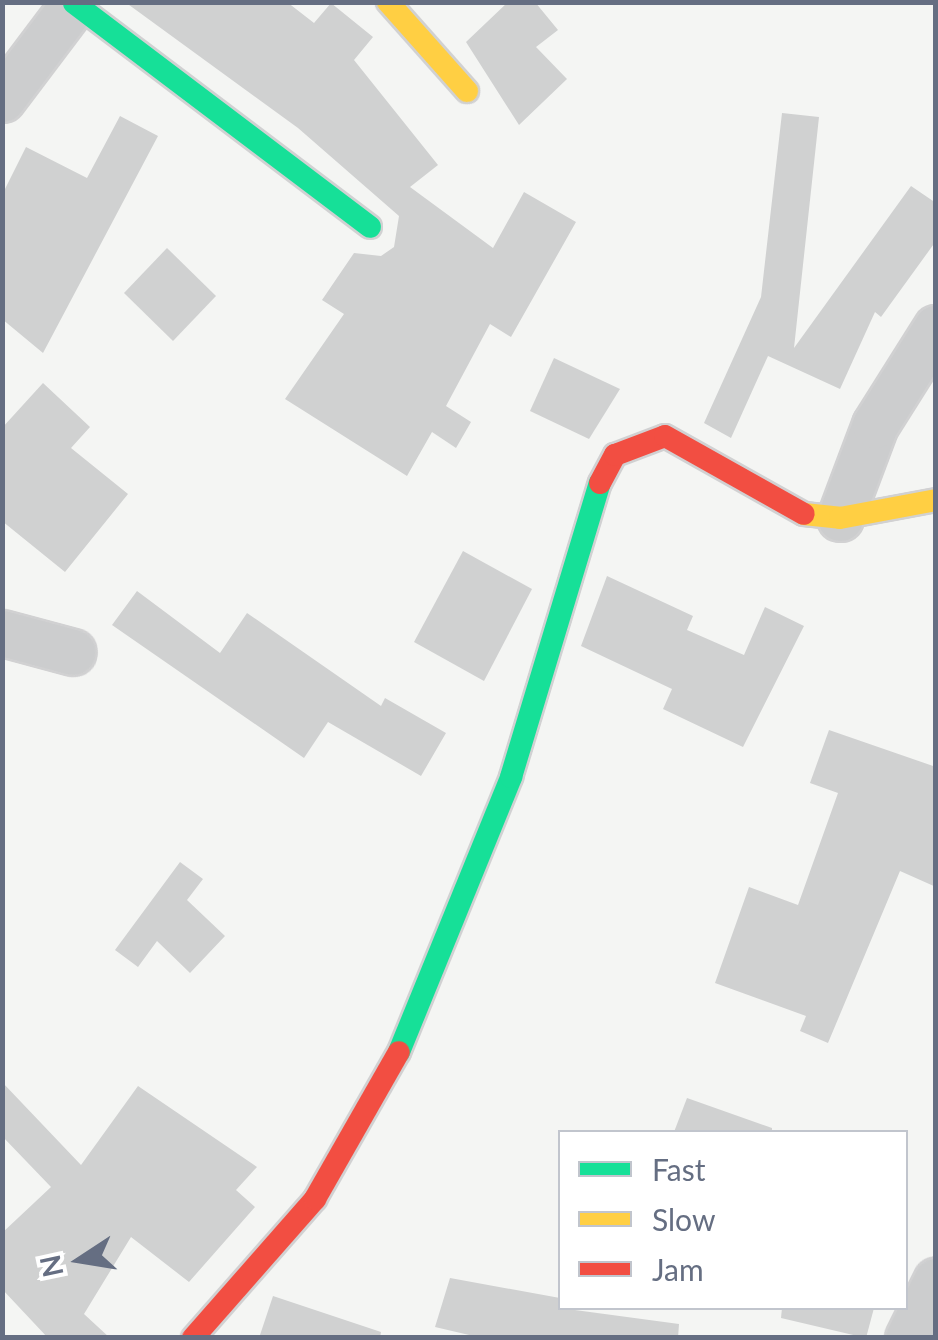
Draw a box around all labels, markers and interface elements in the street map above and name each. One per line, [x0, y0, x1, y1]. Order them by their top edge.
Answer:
legend [558, 1130, 908, 1310]
text: Fast [652, 1151, 706, 1187]
text: Slow [652, 1201, 715, 1237]
north arrow [30, 1210, 130, 1310]
text: Jam [652, 1251, 704, 1287]
text: N [32, 1252, 70, 1280]

